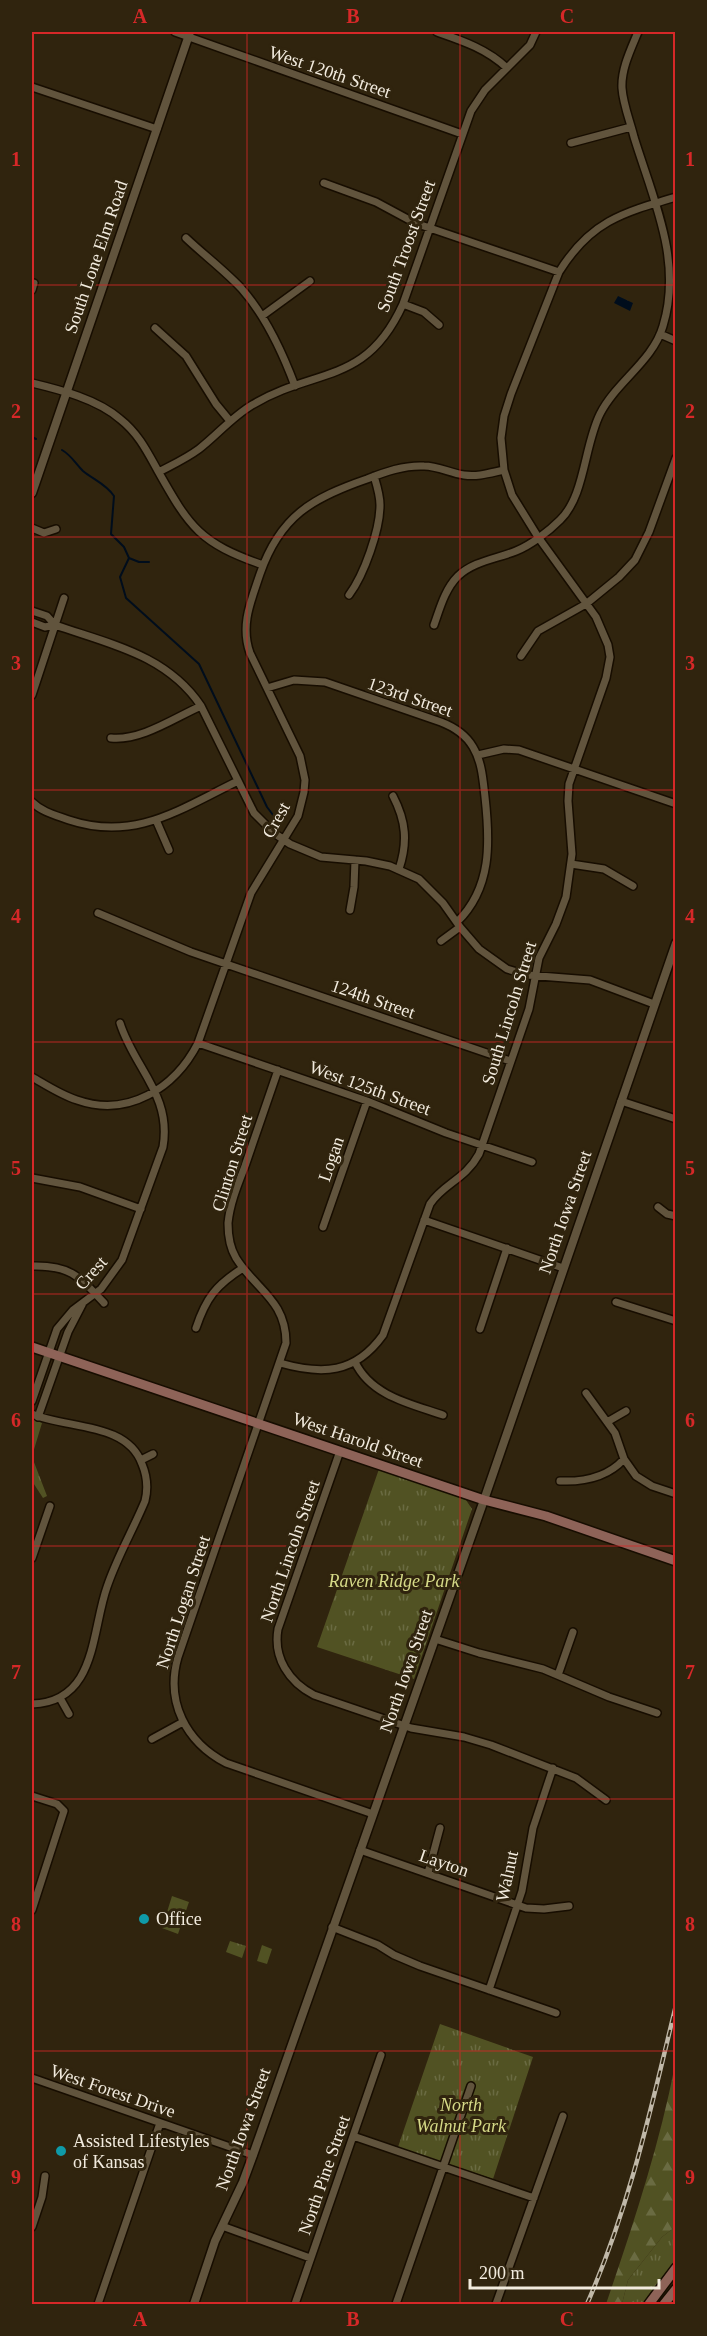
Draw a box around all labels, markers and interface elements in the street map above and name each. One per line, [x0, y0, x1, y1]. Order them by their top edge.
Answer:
text: A [133, 5, 148, 27]
text: B [346, 5, 360, 27]
text: C [560, 5, 574, 27]
street label: West 120th Street [266, 42, 394, 102]
text: 1 [11, 148, 21, 170]
text: 1 [685, 148, 695, 170]
street label: South Troost Street [373, 177, 439, 315]
street label: South Lone Elm Road [60, 178, 132, 336]
text: 2 [11, 400, 21, 422]
text: 2 [685, 400, 695, 422]
text: 3 [11, 652, 21, 674]
text: 3 [685, 652, 695, 674]
street label: 123rd Street [365, 673, 455, 721]
street label: Crest [258, 799, 294, 841]
text: 4 [11, 905, 21, 927]
text: 4 [685, 905, 695, 927]
street label: South Lincoln Street [478, 939, 540, 1087]
street label: 124th Street [328, 975, 418, 1023]
street label: West 125th Street [307, 1057, 433, 1119]
street label: Clinton Street [208, 1112, 256, 1214]
street label: Logan [314, 1134, 348, 1184]
street label: North Iowa Street [535, 1148, 595, 1276]
text: 5 [11, 1157, 21, 1179]
text: 5 [685, 1157, 695, 1179]
street label: Crest [71, 1252, 111, 1294]
street label: West Harold Street [290, 1408, 426, 1472]
text: 6 [11, 1409, 21, 1431]
text: 6 [685, 1409, 695, 1431]
street label: North Lincoln Street [256, 1477, 324, 1625]
street label: North Logan Street [152, 1533, 214, 1671]
park label: Raven Ridge Park [328, 1571, 460, 1591]
street label: North Iowa Street [376, 1607, 436, 1735]
text: 7 [11, 1661, 21, 1683]
text: 7 [685, 1661, 695, 1683]
street label: Layton [417, 1845, 471, 1881]
street label: Walnut [492, 1849, 522, 1903]
place label: Office [156, 1909, 202, 1929]
marker: Office [137, 1912, 151, 1926]
text: 8 [11, 1913, 21, 1935]
text: 8 [685, 1913, 695, 1935]
street label: West Forest Drive [48, 2060, 178, 2122]
street label: North Iowa Street [212, 2065, 274, 2193]
park label: North Walnut Park [416, 2095, 507, 2136]
street label: North Pine Street [294, 2113, 354, 2237]
place label: Assisted Lifestyles of Kansas [73, 2131, 210, 2172]
marker: Assisted Lifestyles of Kansas [54, 2144, 68, 2158]
text: 9 [11, 2166, 21, 2188]
text: 9 [685, 2166, 695, 2188]
scale bar [470, 2252, 659, 2290]
text: 200 m [479, 2263, 525, 2283]
text: A [133, 2308, 148, 2330]
text: B [346, 2308, 360, 2330]
text: C [560, 2308, 574, 2330]

